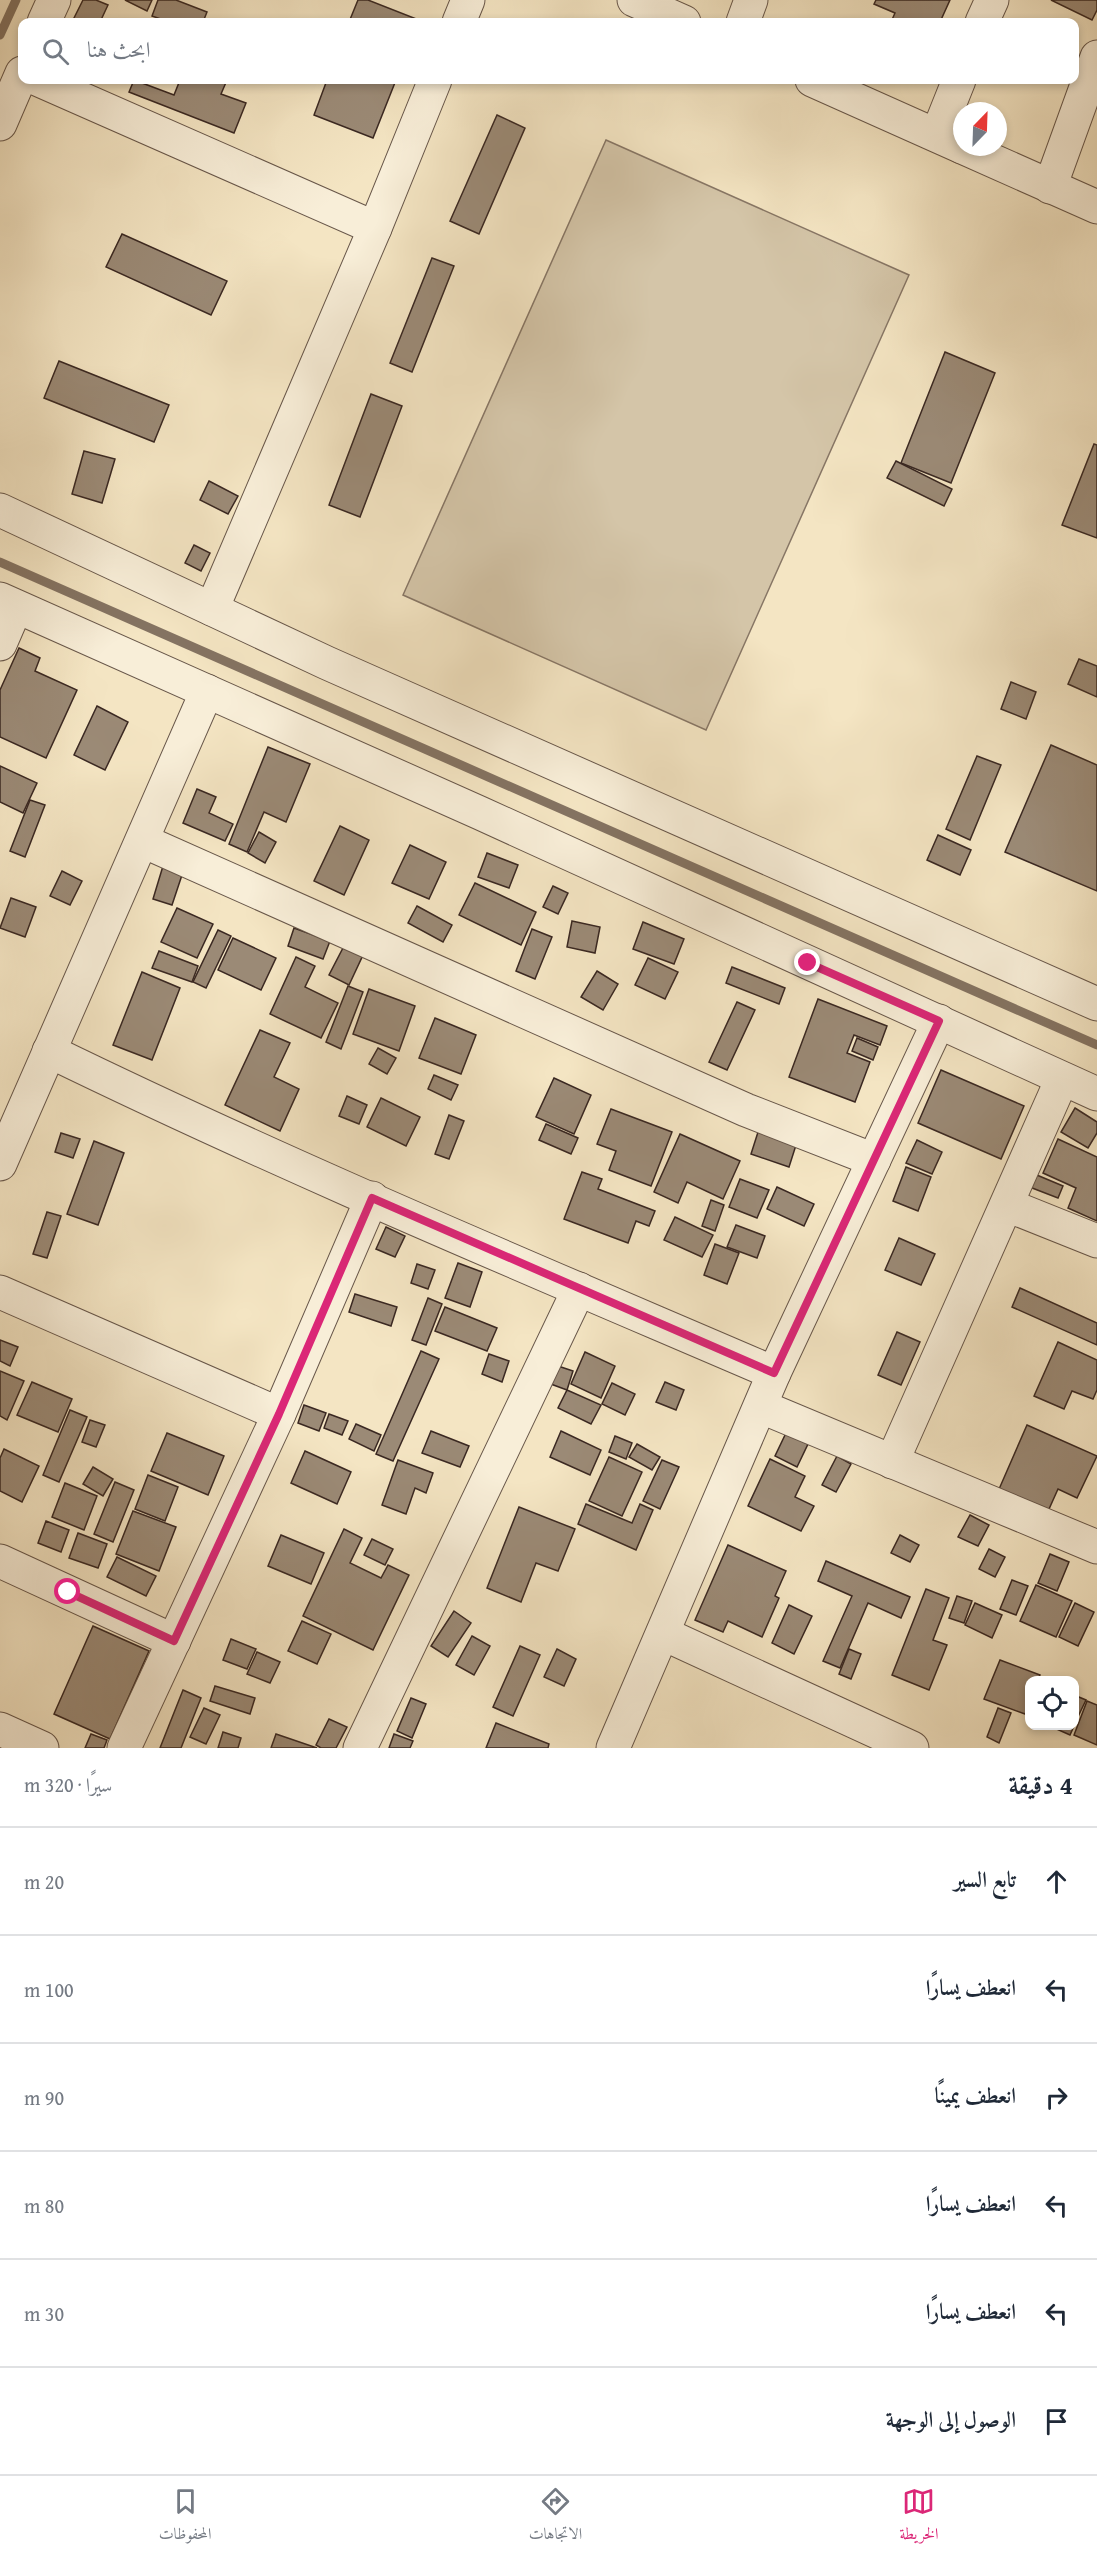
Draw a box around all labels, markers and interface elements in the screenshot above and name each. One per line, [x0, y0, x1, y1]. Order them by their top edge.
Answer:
search box [18, 18, 1079, 84]
text: ابحث هنا [87, 33, 151, 65]
icon: search [39, 35, 72, 68]
north arrow [953, 102, 1007, 156]
route end [794, 949, 820, 975]
route start [54, 1578, 80, 1604]
map controls [1025, 1676, 1079, 1730]
button: locate [1025, 1676, 1079, 1730]
text: 4 دقيقة [1008, 1765, 1073, 1804]
text: سيرًا · 320 m [24, 1770, 112, 1799]
text: تابع السير [954, 1863, 1016, 1895]
icon: ahead [1040, 1865, 1073, 1898]
text: 20 m [24, 1867, 64, 1896]
text: انعطف يسارًا [926, 1971, 1016, 2003]
icon: left [1040, 1973, 1073, 2006]
text: 100 m [24, 1975, 74, 2004]
text: انعطف يمينًا [935, 2079, 1016, 2111]
icon: right [1040, 2081, 1073, 2114]
text: 90 m [24, 2083, 64, 2112]
text: انعطف يسارًا [926, 2187, 1016, 2219]
icon: left [1040, 2189, 1073, 2222]
text: 80 m [24, 2191, 64, 2220]
text: انعطف يسارًا [926, 2295, 1016, 2327]
icon: left [1040, 2297, 1073, 2330]
text: 30 m [24, 2299, 64, 2328]
text: الوصول إلى الوجهة [886, 2403, 1016, 2435]
icon: arrive [1040, 2405, 1073, 2438]
tab: المحفوظات [159, 2485, 211, 2549]
tab: الاتجاهات [529, 2485, 582, 2549]
tab: الخريطة [899, 2485, 938, 2549]

